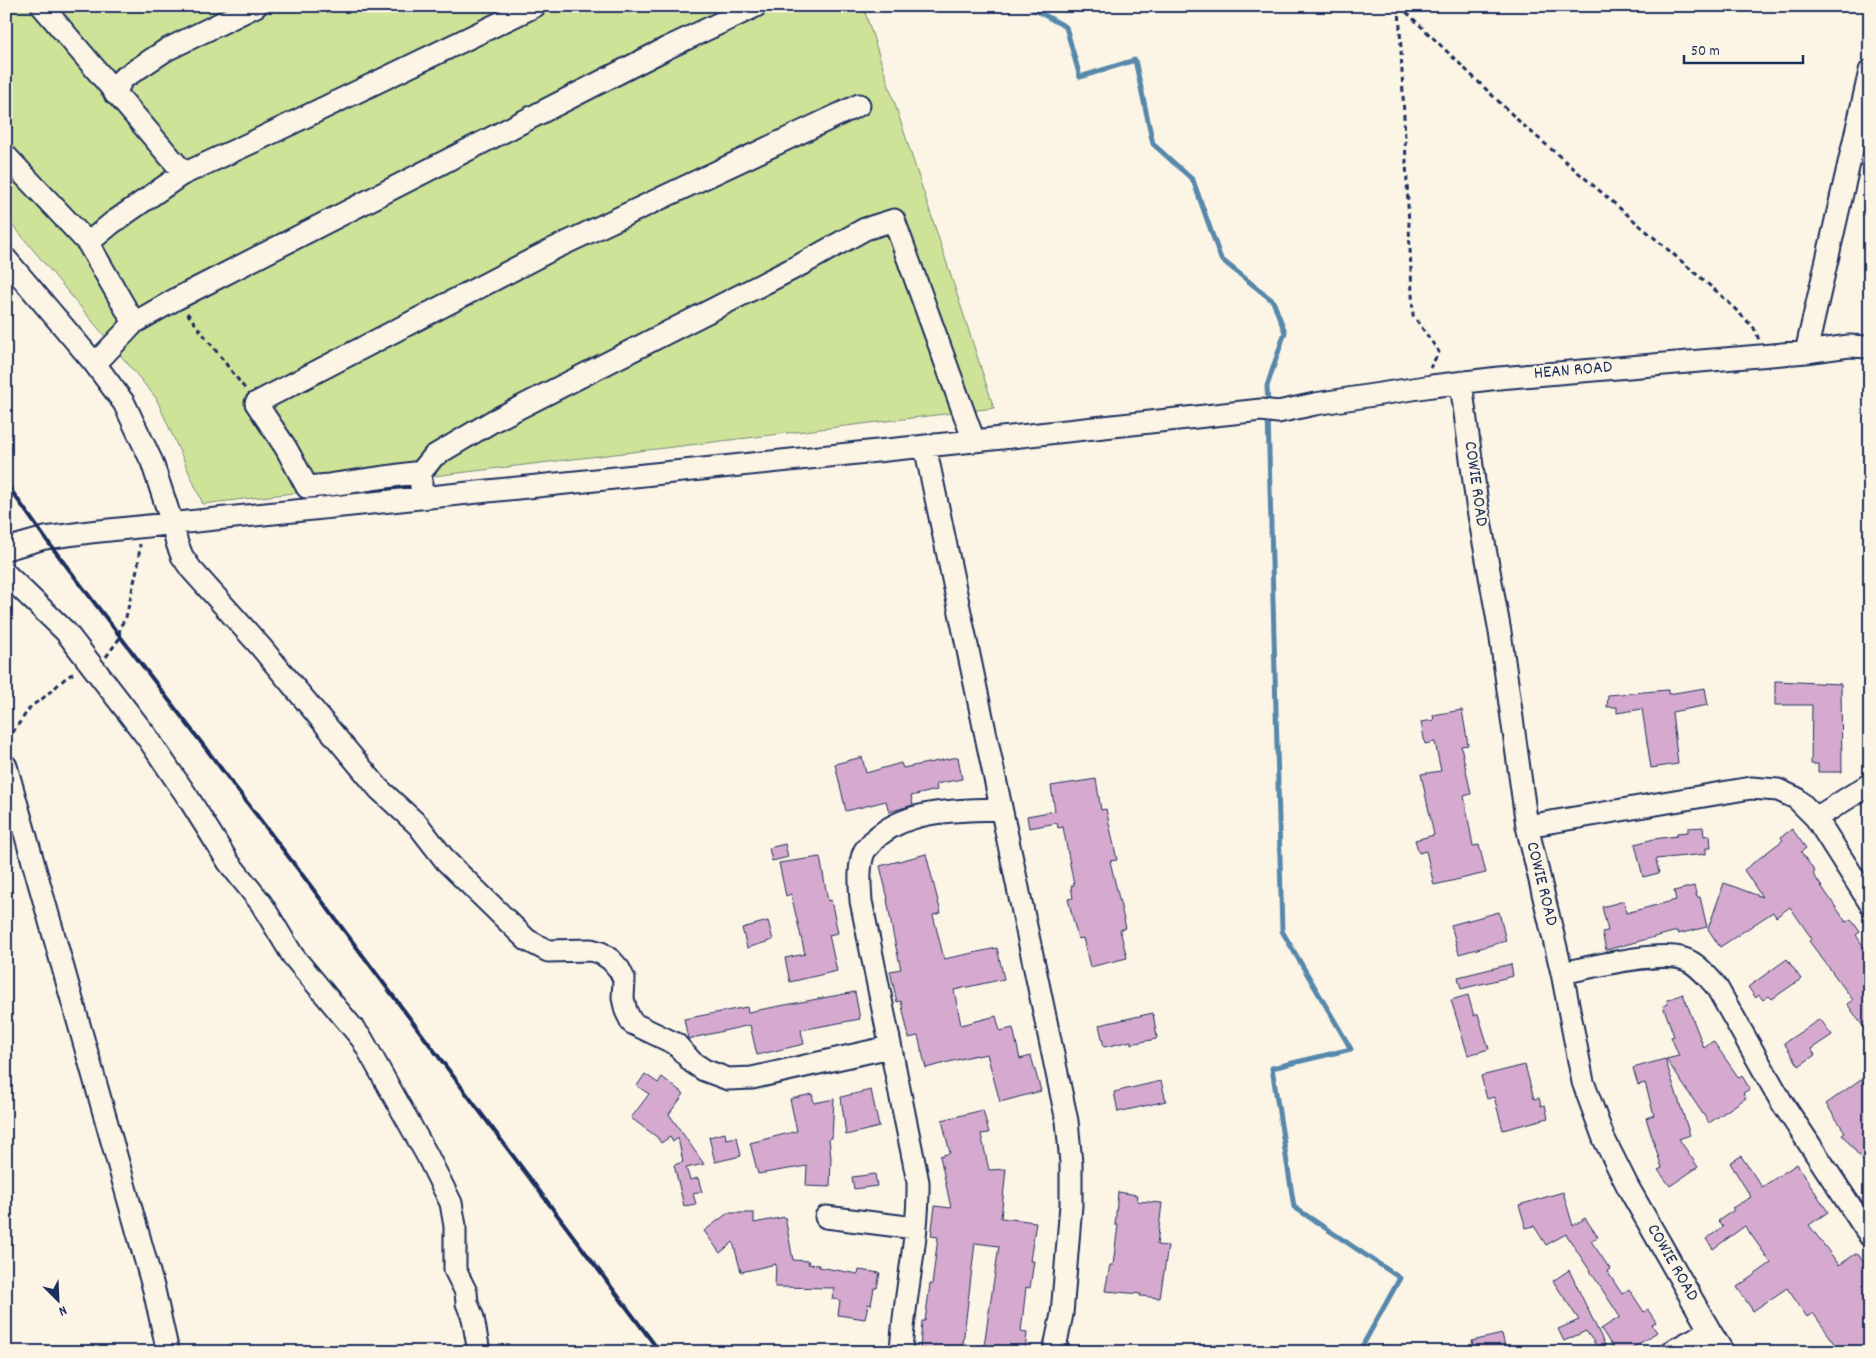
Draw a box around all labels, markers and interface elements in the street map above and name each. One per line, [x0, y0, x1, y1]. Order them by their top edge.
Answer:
scale bar [1684, 32, 1802, 64]
text: 50 m [1691, 41, 1720, 63]
street label: HEAN ROAD [1533, 355, 1613, 387]
street label: COWIE ROAD [1457, 440, 1493, 528]
street label: COWIE ROAD [1519, 839, 1563, 929]
street label: COWIE ROAD [1640, 1220, 1704, 1306]
north arrow [32, 1276, 82, 1326]
text: N [55, 1300, 70, 1321]

